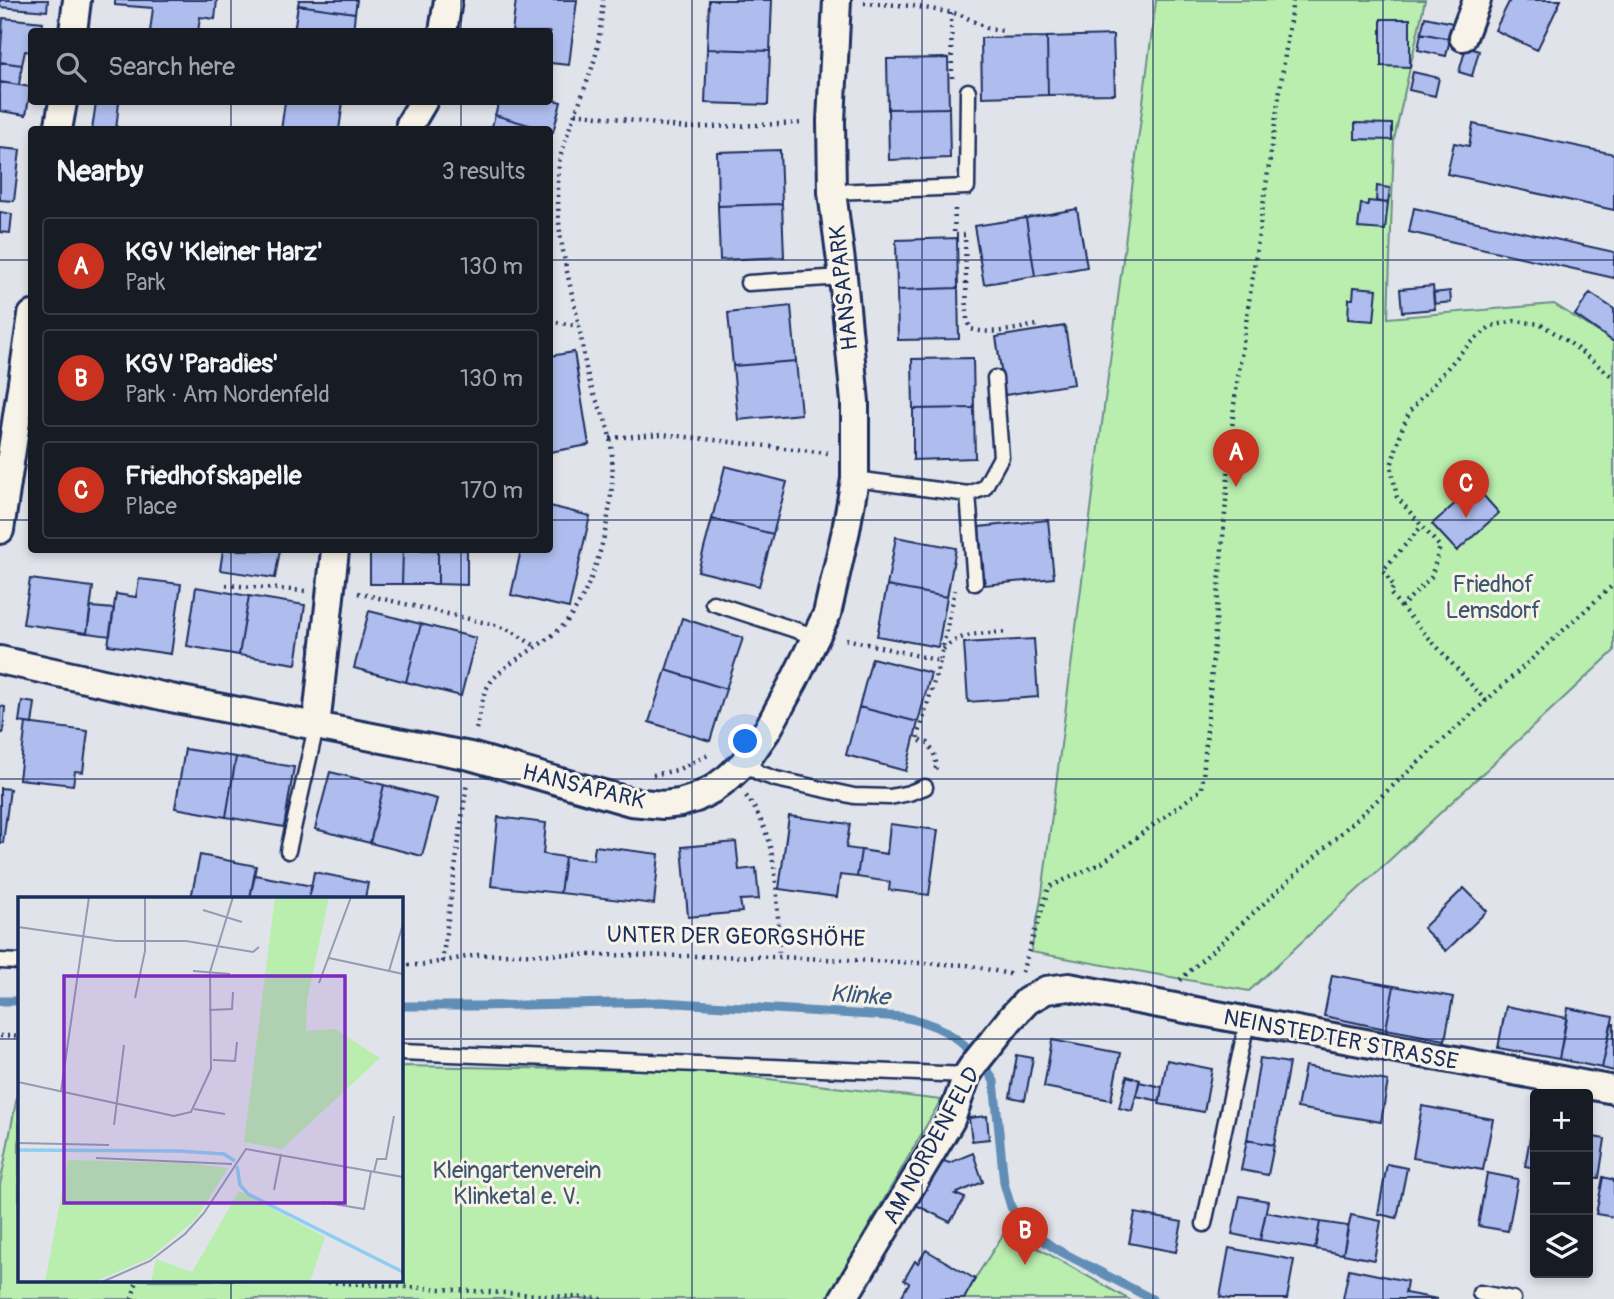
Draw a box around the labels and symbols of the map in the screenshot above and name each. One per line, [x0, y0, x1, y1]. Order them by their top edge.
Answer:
street label: HANSAPARK [822, 224, 864, 352]
pin: A [1213, 429, 1259, 487]
pin: C [1443, 460, 1489, 518]
park label: Friedhof Lemsdorf [1445, 570, 1541, 625]
your location [728, 724, 762, 758]
street label: HANSAPARK [519, 757, 648, 816]
inset map [18, 897, 402, 1282]
street label: UNTER DER GEORGSHÖHE [606, 920, 866, 953]
water label: Klinke [829, 979, 893, 1012]
street label: NEINSTEDTER STRASSE [1221, 1003, 1461, 1076]
street label: AM NORDENFELD [876, 1061, 987, 1229]
park label: Kleingartenverein Klinketal e. V. [433, 1156, 601, 1211]
pin: B [1002, 1207, 1048, 1265]

